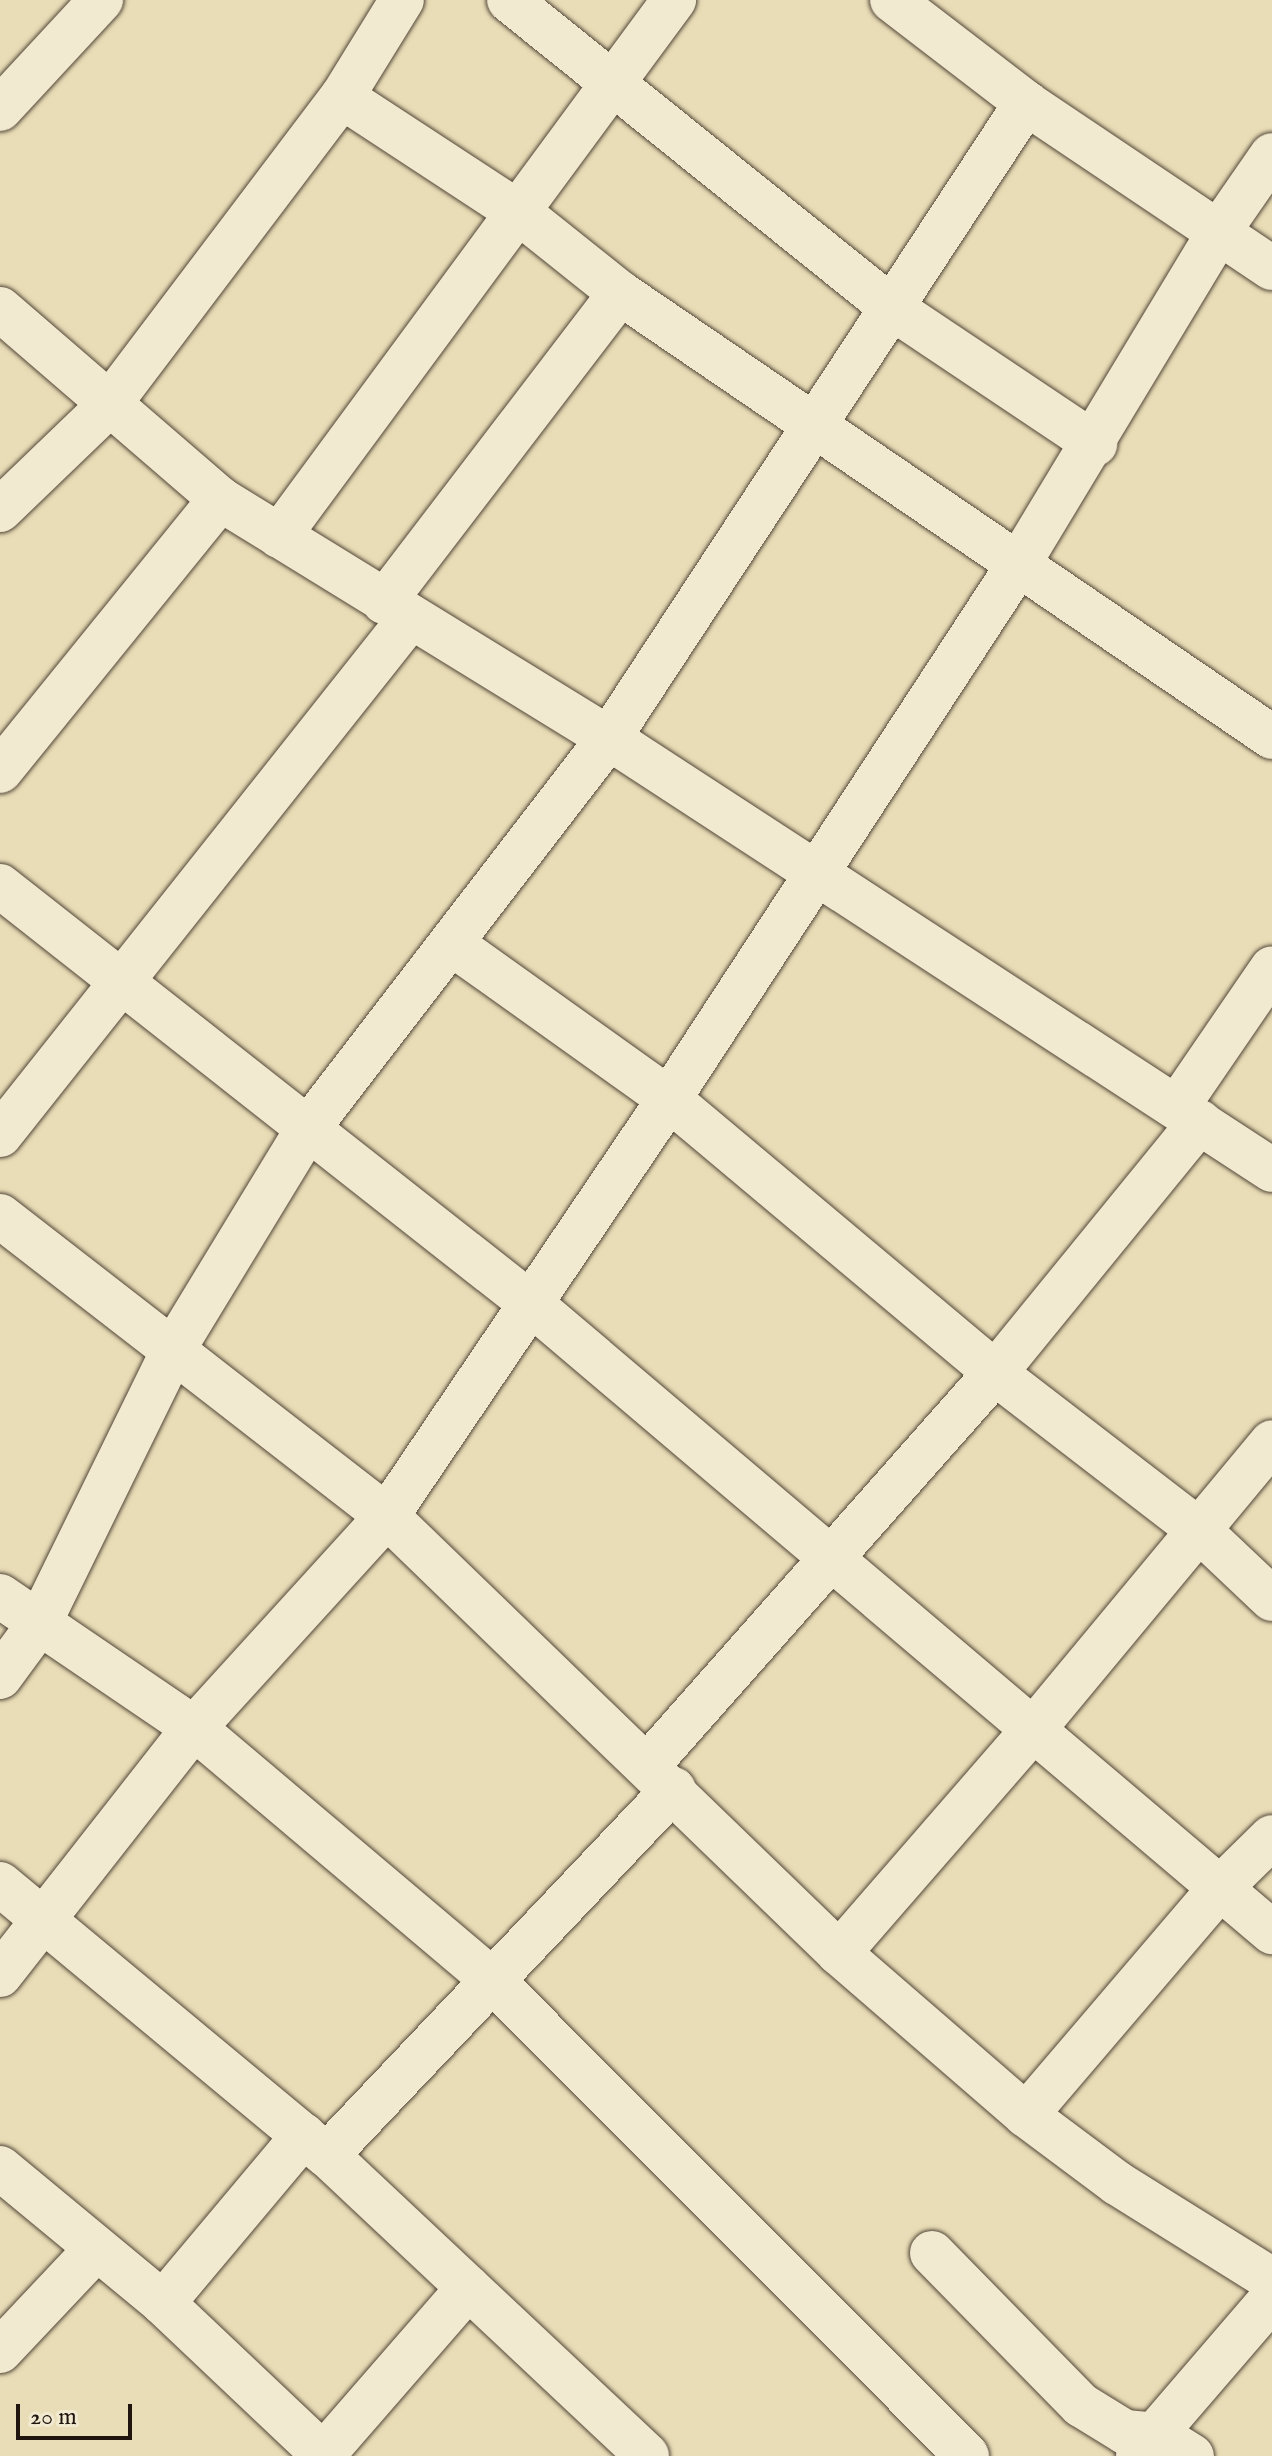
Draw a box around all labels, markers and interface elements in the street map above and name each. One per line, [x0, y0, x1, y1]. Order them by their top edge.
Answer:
scale bar [20, 2388, 136, 2438]
text: 20 m [30, 2402, 77, 2433]

